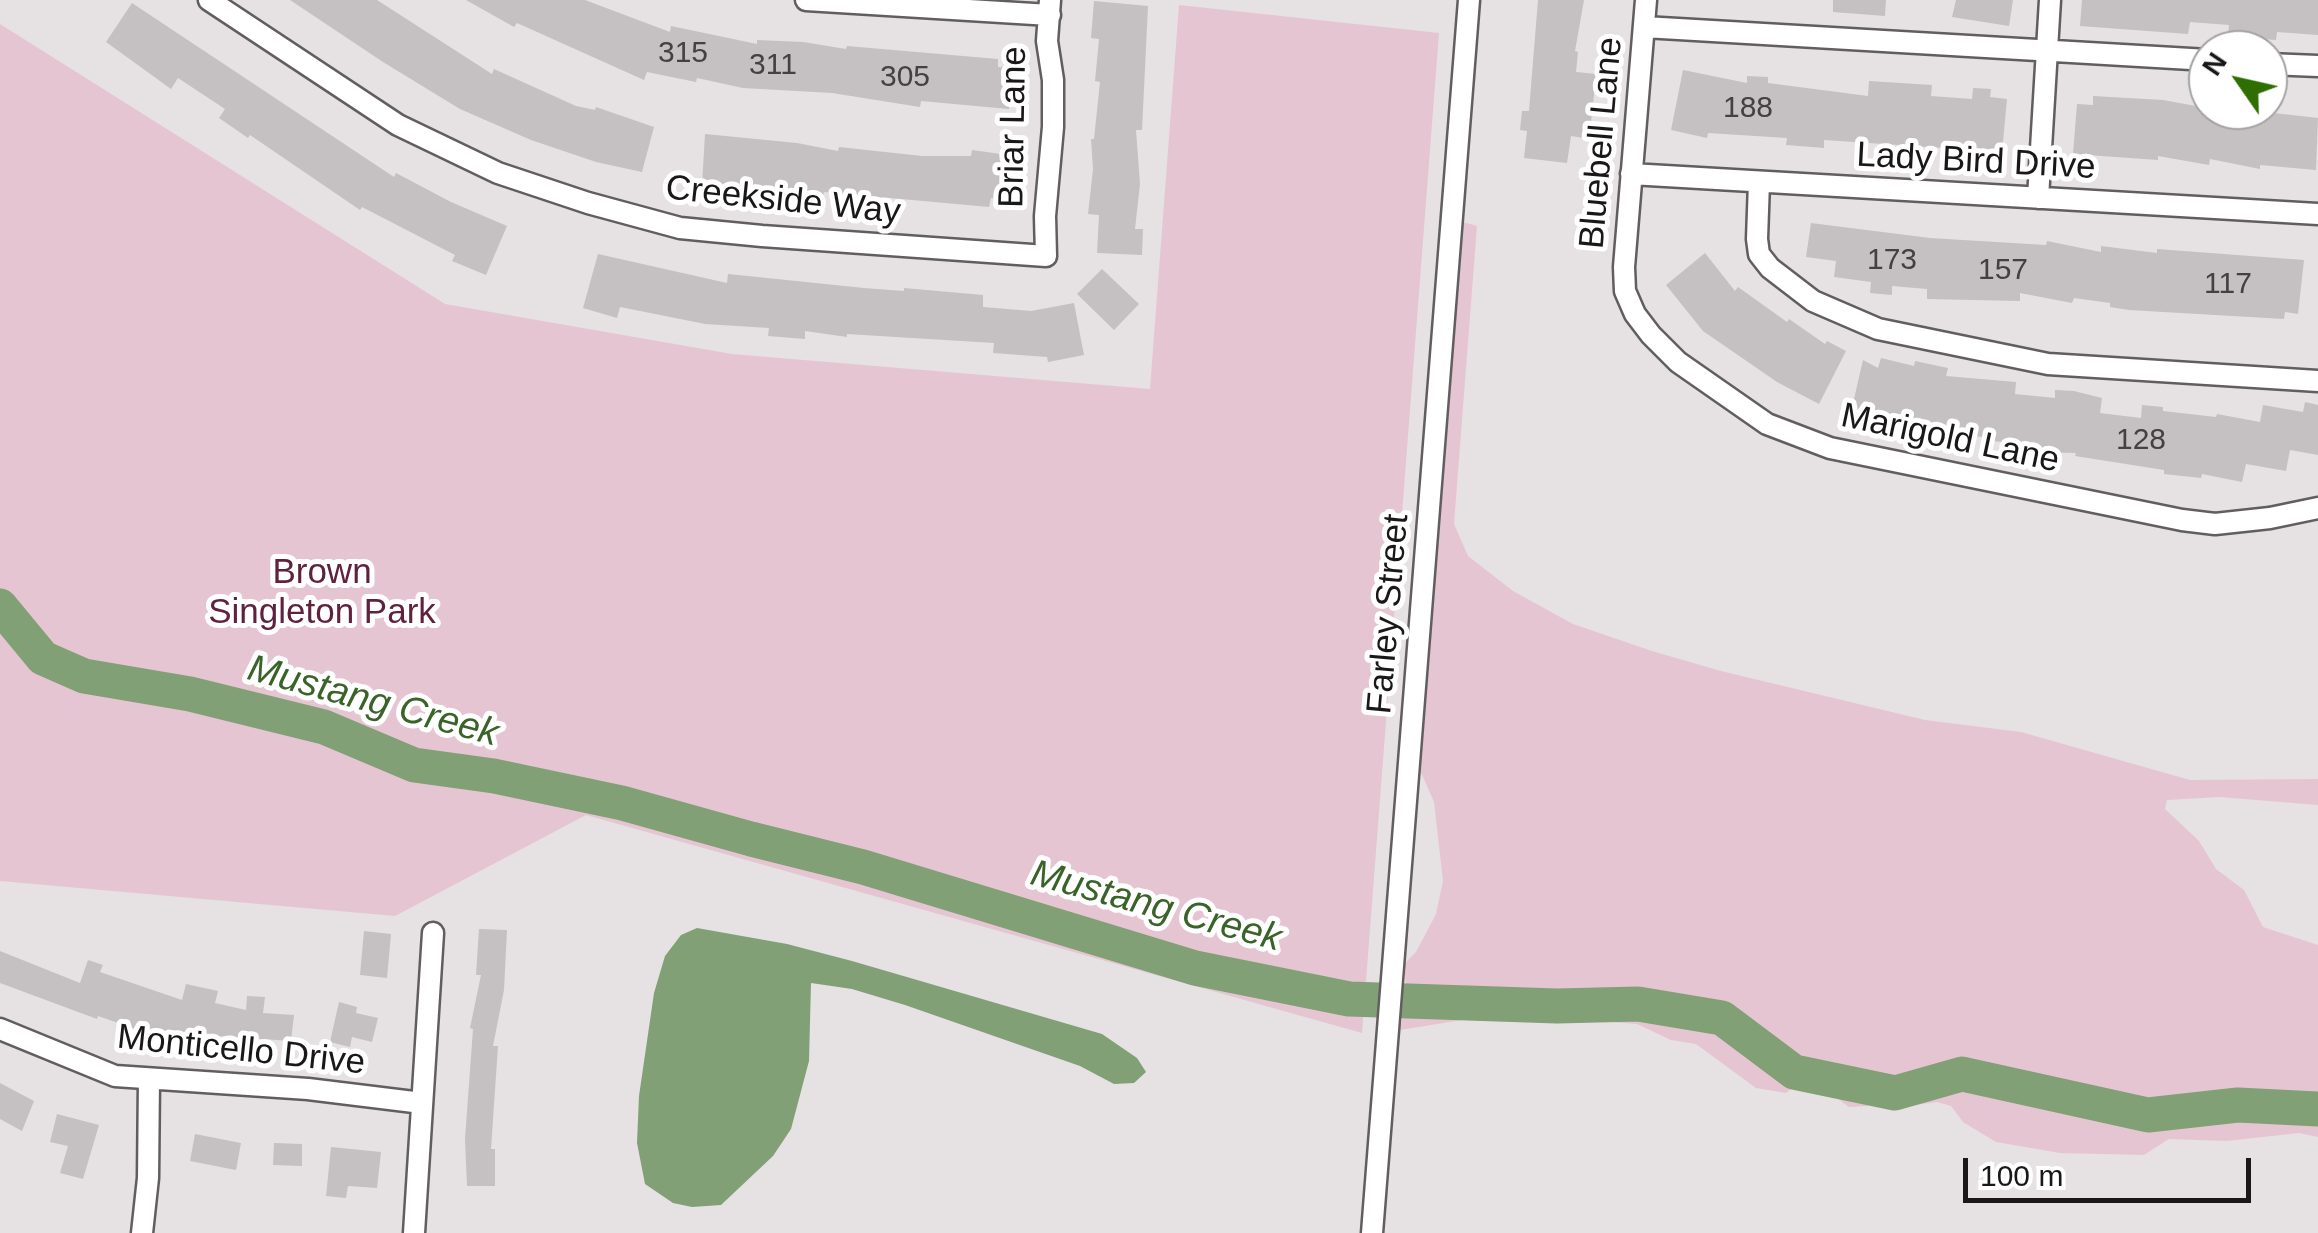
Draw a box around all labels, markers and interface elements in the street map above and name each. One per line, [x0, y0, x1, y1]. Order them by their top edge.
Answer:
north arrow [2188, 30, 2288, 130]
house number: 315 [658, 36, 708, 72]
street label: Bluebell Lane [1572, 36, 1632, 250]
street label: Briar Lane [992, 46, 1036, 208]
text: N [2196, 47, 2233, 81]
house number: 311 [749, 48, 797, 84]
house number: 305 [880, 60, 930, 96]
house number: 188 [1723, 91, 1773, 127]
street label: Lady Bird Drive [1855, 135, 2097, 189]
street label: Creekside Way [663, 168, 903, 234]
house number: 173 [1867, 243, 1917, 279]
house number: 157 [1978, 253, 2028, 289]
house number: 117 [2204, 267, 2252, 303]
street label: Marigold Lane [1837, 395, 2063, 483]
house number: 128 [2116, 423, 2166, 459]
street label: Farley Street [1359, 512, 1419, 716]
park label: Brown Singleton Park [208, 552, 436, 634]
water label: Mustang Creek [243, 647, 503, 757]
water label: Mustang Creek [1026, 852, 1286, 962]
street label: Monticello Drive [115, 1017, 367, 1085]
scale bar [1968, 1138, 2256, 1200]
text: 100 m [1980, 1159, 2063, 1192]

